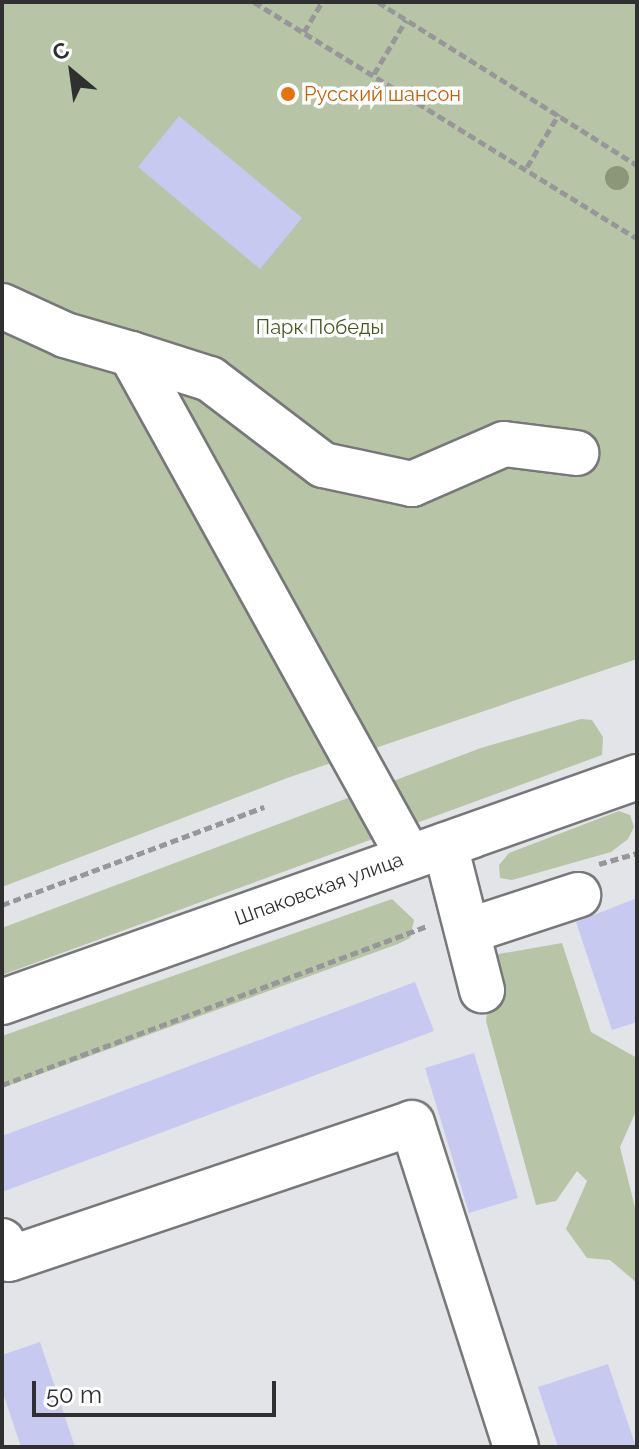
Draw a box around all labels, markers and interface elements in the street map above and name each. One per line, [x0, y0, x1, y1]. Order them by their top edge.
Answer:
north arrow [32, 32, 112, 112]
text: С [47, 36, 73, 66]
place label: Русский шансон [304, 82, 461, 106]
marker: Русский шансон [279, 85, 297, 103]
park label: Парк Победы [256, 315, 384, 339]
street label: Шпаковская улица [231, 847, 407, 931]
scale bar [36, 1365, 280, 1415]
text: 50 m [46, 1380, 102, 1409]

